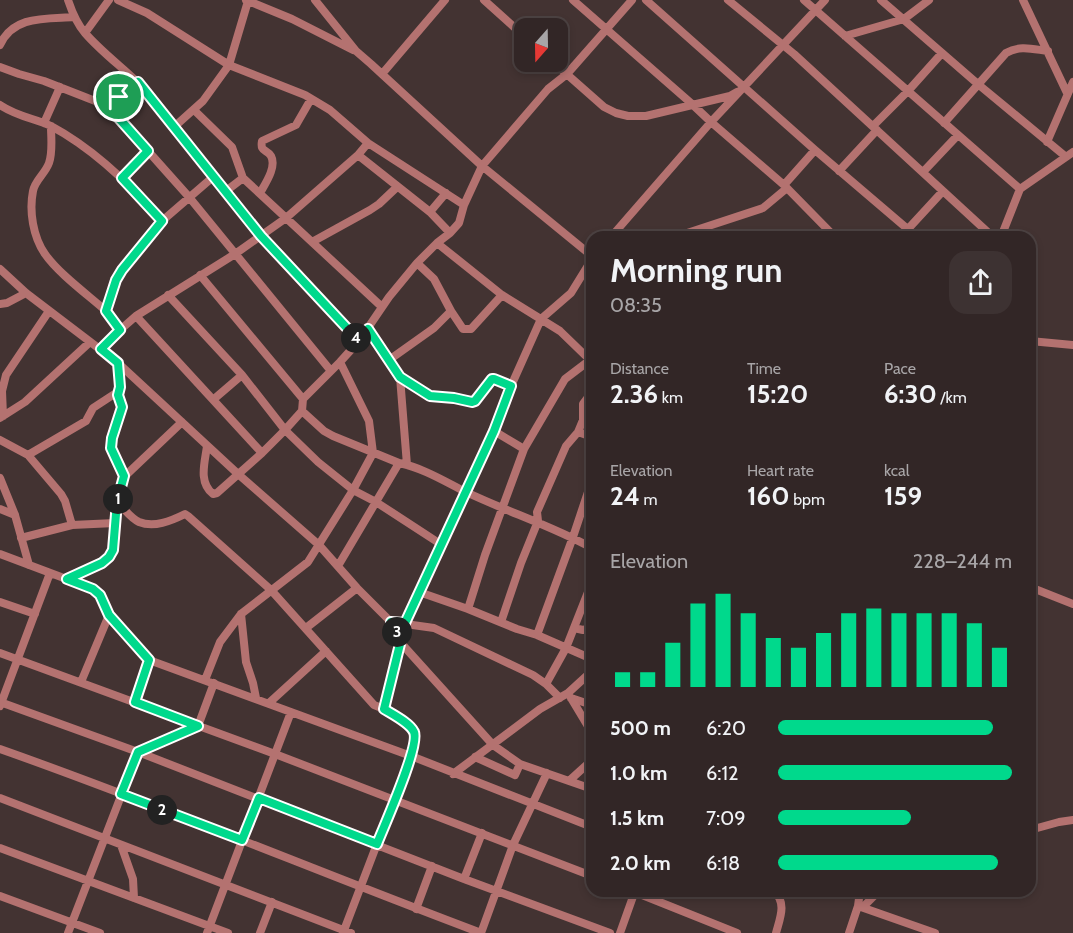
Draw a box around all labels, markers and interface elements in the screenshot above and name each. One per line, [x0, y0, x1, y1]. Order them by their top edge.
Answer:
north arrow [514, 18, 568, 72]
map controls [514, 18, 568, 72]
pin [93, 71, 144, 122]
icon: arrive [102, 80, 135, 113]
text: Morning run [610, 250, 782, 290]
button: share [949, 251, 1012, 314]
text: 08:35 [610, 293, 662, 317]
pin: 4 [341, 323, 371, 353]
text: 4 [351, 328, 361, 347]
text: Distance [610, 359, 669, 378]
text: Time [747, 359, 781, 378]
text: Pace [884, 359, 916, 378]
text: 2.36 [610, 378, 658, 410]
text: 15:20 [747, 378, 808, 410]
text: 6:30 [884, 378, 937, 410]
text: km [658, 388, 683, 407]
text: /km [937, 388, 967, 407]
text: Elevation [610, 461, 673, 480]
text: Heart rate [747, 461, 814, 480]
text: kcal [884, 461, 910, 480]
text: 24 [610, 480, 640, 512]
text: 160 [747, 480, 790, 512]
text: 159 [884, 480, 922, 512]
pin: 1 [103, 484, 133, 514]
text: 1 [115, 489, 121, 508]
text: m [640, 490, 658, 509]
text: bpm [790, 490, 825, 509]
text: Elevation [610, 549, 688, 573]
text: 228–244 m [913, 549, 1012, 573]
pin: 3 [382, 617, 412, 647]
text: 3 [393, 622, 401, 641]
text: 500 m [610, 716, 671, 740]
text: 6:20 [706, 716, 746, 740]
text: 1.0 km [610, 761, 667, 785]
text: 6:12 [706, 761, 739, 785]
pin: 2 [147, 795, 177, 825]
text: 2 [158, 800, 166, 819]
text: 1.5 km [610, 806, 664, 830]
text: 7:09 [706, 806, 746, 830]
text: 2.0 km [610, 851, 671, 875]
text: 6:18 [706, 851, 740, 875]

